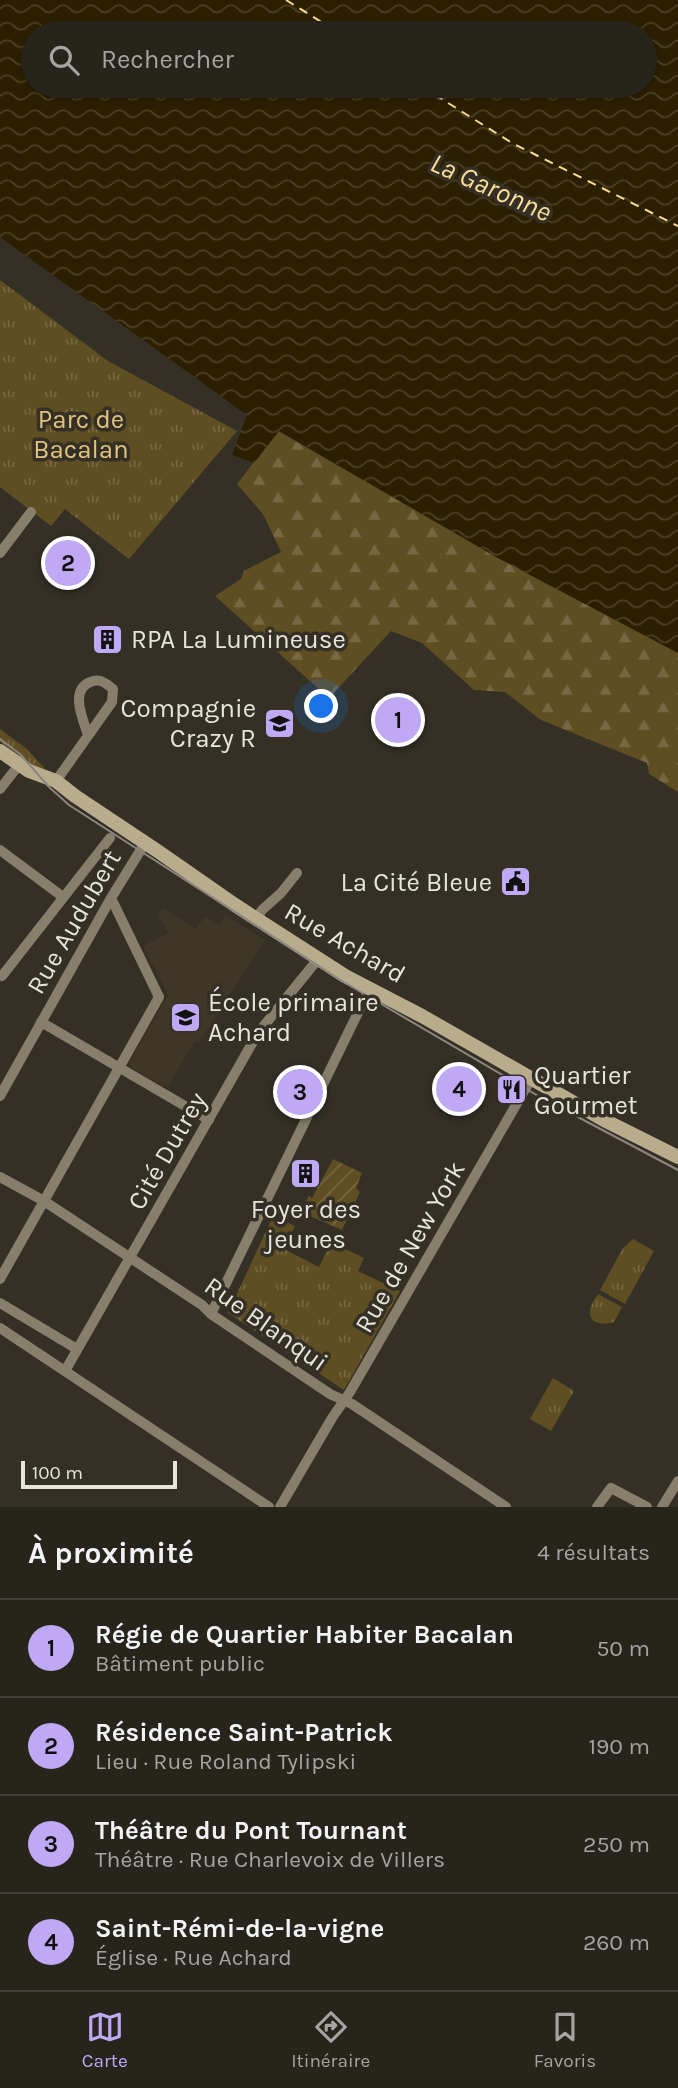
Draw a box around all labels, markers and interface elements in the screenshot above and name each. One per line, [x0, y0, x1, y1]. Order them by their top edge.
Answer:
search box [21, 21, 657, 98]
icon: search [45, 41, 83, 79]
text: Rechercher [101, 44, 234, 75]
water label: La Garonne [425, 146, 557, 228]
park label: Parc de Bacalan [33, 404, 129, 465]
pin: 2 [45, 537, 91, 589]
building icon: RPA La Lumineuse [91, 622, 125, 656]
place label: RPA La Lumineuse [131, 624, 346, 655]
your location [304, 689, 338, 723]
place label: Compagnie Crazy R [121, 693, 256, 754]
pin: 1 [375, 694, 421, 746]
school or university icon: Compagnie Crazy R [262, 706, 296, 740]
street label: Rue Audubert [20, 844, 128, 999]
public building icon: La Cité Bleue [498, 865, 532, 899]
place label: La Cité Bleue [340, 867, 492, 898]
street label: Rue Achard [279, 896, 411, 990]
place label: École primaire Achard [208, 986, 379, 1048]
school or university icon: École primaire Achard [168, 1000, 202, 1034]
place label: Quartier Gourmet [534, 1060, 638, 1121]
pin: 4 [436, 1063, 482, 1115]
pin: 3 [277, 1066, 323, 1118]
restaurant icon: Quartier Gourmet [494, 1073, 528, 1107]
street label: Cité Dutrey [121, 1087, 213, 1215]
building icon: Foyer des jeunes [289, 1156, 323, 1190]
street label: Rue de New York [348, 1156, 472, 1338]
place label: Foyer des jeunes [251, 1194, 361, 1255]
street label: Rue Blanqui [198, 1270, 334, 1378]
scale bar [21, 1458, 177, 1490]
text: 100 m [32, 1462, 83, 1484]
text: À proximité [28, 1535, 194, 1571]
text: 4 résultats [537, 1539, 650, 1566]
text: Régie de Quartier Habiter Bacalan [95, 1619, 514, 1650]
text: 1 [47, 1635, 55, 1662]
text: 50 m [596, 1635, 650, 1662]
text: Bâtiment public [95, 1650, 265, 1677]
text: Résidence Saint-Patrick [95, 1717, 393, 1748]
text: 2 [44, 1733, 58, 1760]
text: 190 m [588, 1733, 650, 1760]
text: Lieu · Rue Roland Tylipski [95, 1748, 356, 1775]
text: Théâtre du Pont Tournant [95, 1815, 407, 1846]
text: 3 [44, 1831, 58, 1858]
text: 250 m [583, 1831, 650, 1858]
text: Théâtre · Rue Charlevoix de Villers [95, 1846, 445, 1873]
text: Saint-Rémi-de-la-vigne [95, 1913, 384, 1944]
text: 4 [44, 1929, 58, 1956]
text: 260 m [583, 1929, 650, 1956]
text: Église · Rue Achard [95, 1944, 292, 1971]
tab: Carte [82, 2008, 128, 2072]
tab: Itinéraire [291, 2008, 370, 2072]
tab: Favoris [534, 2008, 596, 2072]

